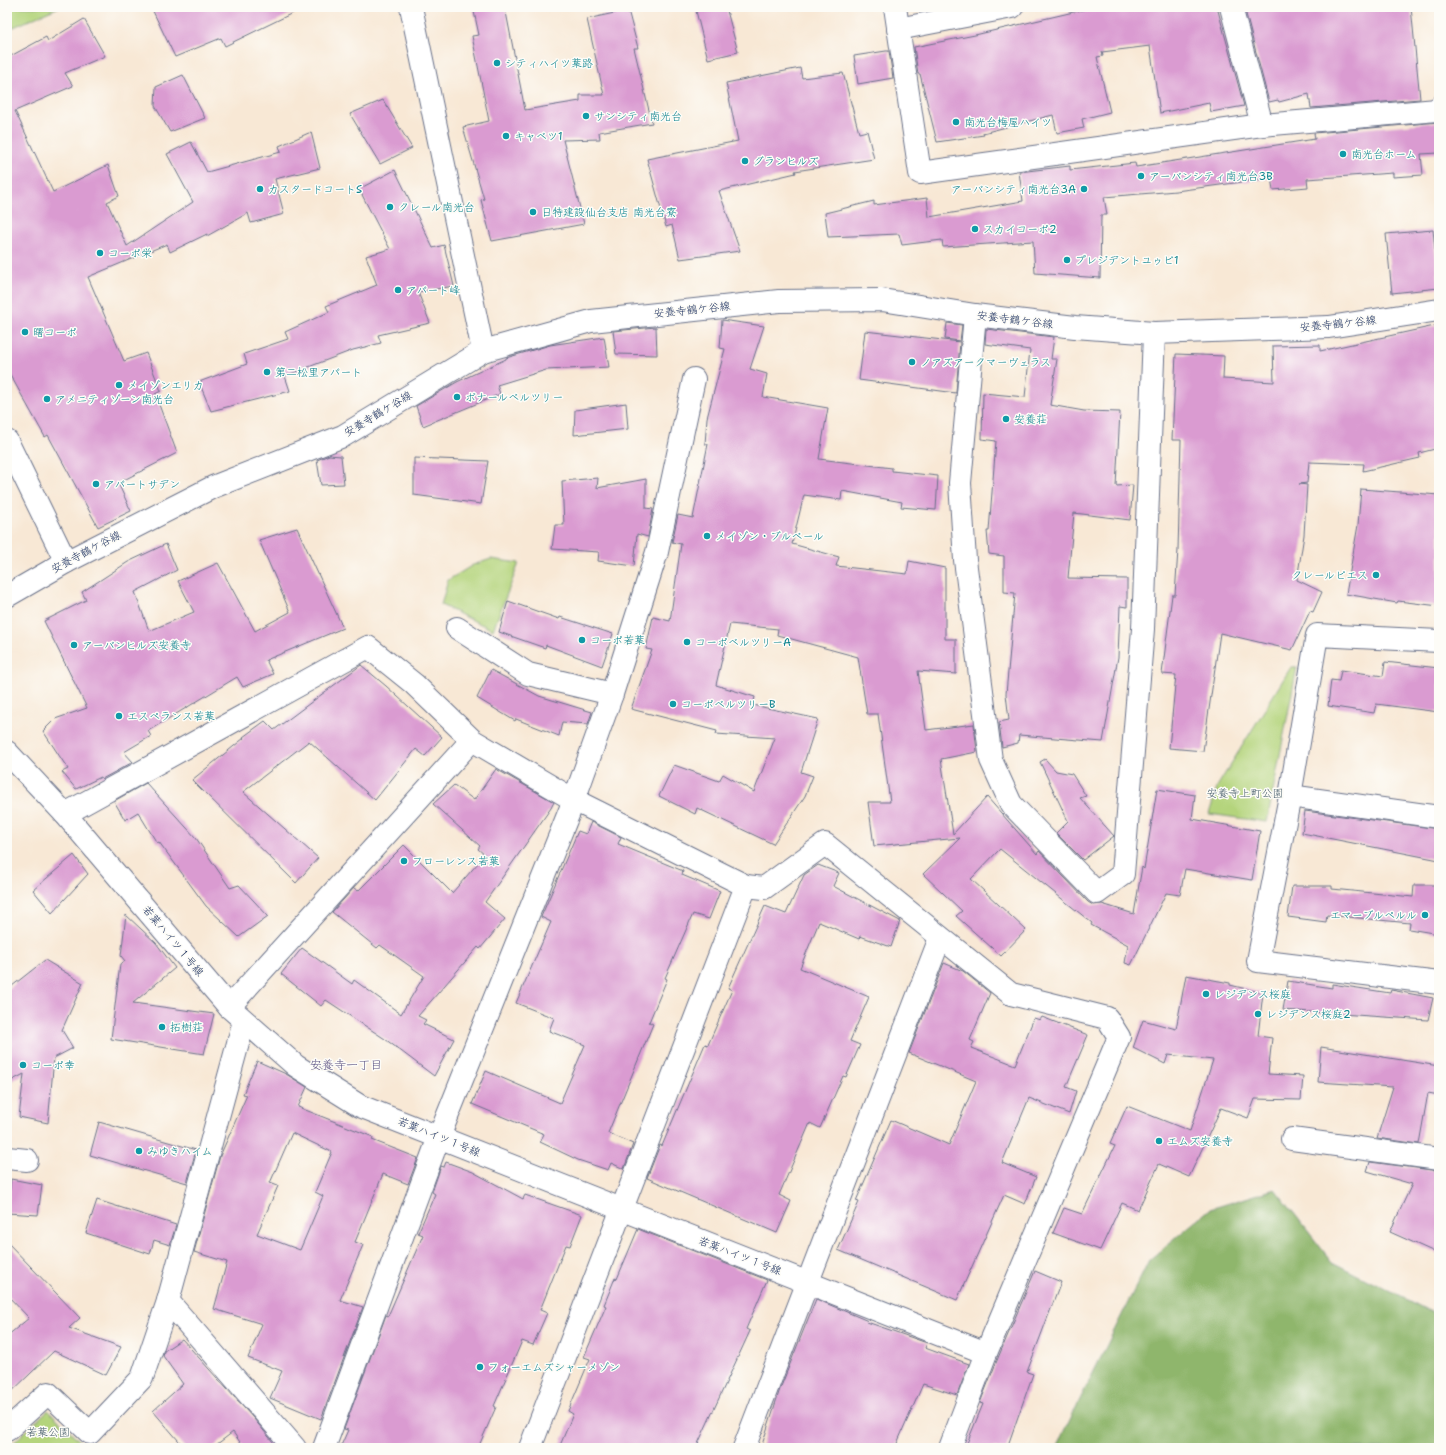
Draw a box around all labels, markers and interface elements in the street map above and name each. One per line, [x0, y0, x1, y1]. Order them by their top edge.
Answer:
place label: シティハイツ葉路 [505, 56, 593, 71]
marker: シティハイツ葉路 [492, 58, 502, 68]
place label: サンシティ南光台 [594, 109, 682, 124]
marker: サンシティ南光台 [581, 111, 591, 121]
place label: 南光台梅屋ハイツ [964, 115, 1052, 130]
marker: 南光台梅屋ハイツ [951, 117, 961, 127]
place label: キャベツ1 [514, 129, 563, 144]
marker: キャベツ1 [501, 131, 511, 141]
place label: 南光台ホーム [1351, 147, 1417, 162]
marker: 南光台ホーム [1338, 149, 1348, 159]
place label: グランヒルズ [753, 154, 819, 169]
marker: グランヒルズ [740, 156, 750, 166]
place label: アーバンシティ南光台3B [1149, 169, 1273, 184]
marker: アーバンシティ南光台3B [1136, 171, 1146, 181]
place label: カスタードコートS [268, 182, 362, 197]
place label: アーバンシティ南光台3A [951, 182, 1076, 197]
marker: カスタードコートS [255, 184, 265, 194]
marker: アーバンシティ南光台3A [1079, 184, 1089, 194]
place label: クレール南光台 [398, 200, 475, 215]
marker: クレール南光台 [385, 202, 395, 212]
place label: 日特建設仙台支店 南光台寮 [541, 205, 677, 220]
marker: 日特建設仙台支店 南光台寮 [528, 207, 538, 217]
place label: スカイコーポ2 [983, 222, 1057, 237]
marker: スカイコーポ2 [970, 224, 980, 234]
place label: コーポ栄 [108, 246, 152, 261]
marker: コーポ栄 [95, 248, 105, 258]
place label: プレジデントユゥビ1 [1075, 253, 1179, 268]
marker: プレジデントユゥビ1 [1062, 255, 1072, 265]
place label: アパート峰 [406, 283, 460, 298]
marker: アパート峰 [393, 285, 403, 295]
street label: 安養寺鶴ケ谷線 [653, 299, 731, 321]
street label: 安養寺鶴ケ谷線 [976, 308, 1054, 332]
street label: 安養寺鶴ケ谷線 [1299, 313, 1377, 335]
place label: 曙コーポ [33, 325, 77, 340]
marker: 曙コーポ [20, 327, 30, 337]
place label: ノアズアークマーヴェラス [920, 355, 1051, 370]
marker: ノアズアークマーヴェラス [907, 357, 917, 367]
place label: 第二松里アパート [275, 365, 362, 380]
marker: 第二松里アパート [262, 367, 272, 377]
place label: メイゾンエリカ [127, 378, 204, 393]
marker: メイゾンエリカ [114, 380, 124, 390]
street label: 安養寺鶴ケ谷線 [341, 388, 415, 440]
place label: ボナールベルツリー [465, 390, 563, 405]
place label: アメニティゾーン南光台 [55, 392, 174, 407]
marker: ボナールベルツリー [452, 392, 462, 402]
marker: アメニティゾーン南光台 [42, 394, 52, 404]
place label: 安養荘 [1014, 412, 1047, 427]
marker: 安養荘 [1001, 414, 1011, 424]
place label: アパートサデン [104, 477, 180, 492]
marker: アパートサデン [91, 479, 101, 489]
street label: 安養寺鶴ケ谷線 [48, 527, 124, 577]
place label: メイゾン・ブルベール [715, 529, 824, 544]
marker: メイゾン・ブルベール [702, 531, 712, 541]
place label: クレールピエス [1291, 568, 1368, 583]
marker: クレールピエス [1371, 570, 1381, 580]
place label: コーポ若葉 [590, 633, 645, 648]
marker: コーポ若葉 [577, 635, 587, 645]
place label: コーポベルツリーA [695, 635, 791, 650]
marker: コーポベルツリーA [682, 637, 692, 647]
place label: アーバンヒルズ安養寺 [82, 638, 191, 653]
marker: アーバンヒルズ安養寺 [69, 640, 79, 650]
place label: コーポベルツリーB [681, 697, 776, 712]
marker: コーポベルツリーB [668, 699, 678, 709]
place label: エスペランス若葉 [127, 709, 215, 724]
marker: エスペランス若葉 [114, 711, 124, 721]
park label: 安養寺上町公園 [1207, 786, 1284, 801]
place label: フローレンス若葉 [412, 854, 500, 869]
marker: フローレンス若葉 [399, 856, 409, 866]
street label: 若葉ハイツ１号線 [139, 902, 207, 980]
place label: エマーブルペルル [1330, 908, 1417, 923]
marker: エマーブルペルル [1420, 910, 1430, 920]
place label: レジデンス桜庭 [1214, 987, 1291, 1002]
marker: レジデンス桜庭 [1201, 989, 1211, 999]
place label: レジデンス桜庭2 [1266, 1007, 1351, 1022]
marker: レジデンス桜庭2 [1253, 1009, 1263, 1019]
place label: 拓樹荘 [170, 1020, 203, 1035]
marker: 拓樹荘 [157, 1022, 167, 1032]
district label: 安養寺一丁目 [310, 1057, 382, 1073]
place label: コーポ幸 [31, 1058, 75, 1073]
marker: コーポ幸 [18, 1060, 28, 1070]
street label: 若葉ハイツ１号線 [395, 1114, 483, 1160]
place label: エムズ安養寺 [1167, 1134, 1233, 1149]
marker: エムズ安養寺 [1154, 1136, 1164, 1146]
place label: みゆきハイム [147, 1144, 213, 1159]
marker: みゆきハイム [134, 1146, 144, 1156]
street label: 若葉ハイツ１号線 [696, 1233, 784, 1279]
place label: フォーエムズシャーメゾン [488, 1360, 620, 1375]
marker: フォーエムズシャーメゾン [475, 1362, 485, 1372]
park label: 若葉公園 [26, 1425, 70, 1440]

